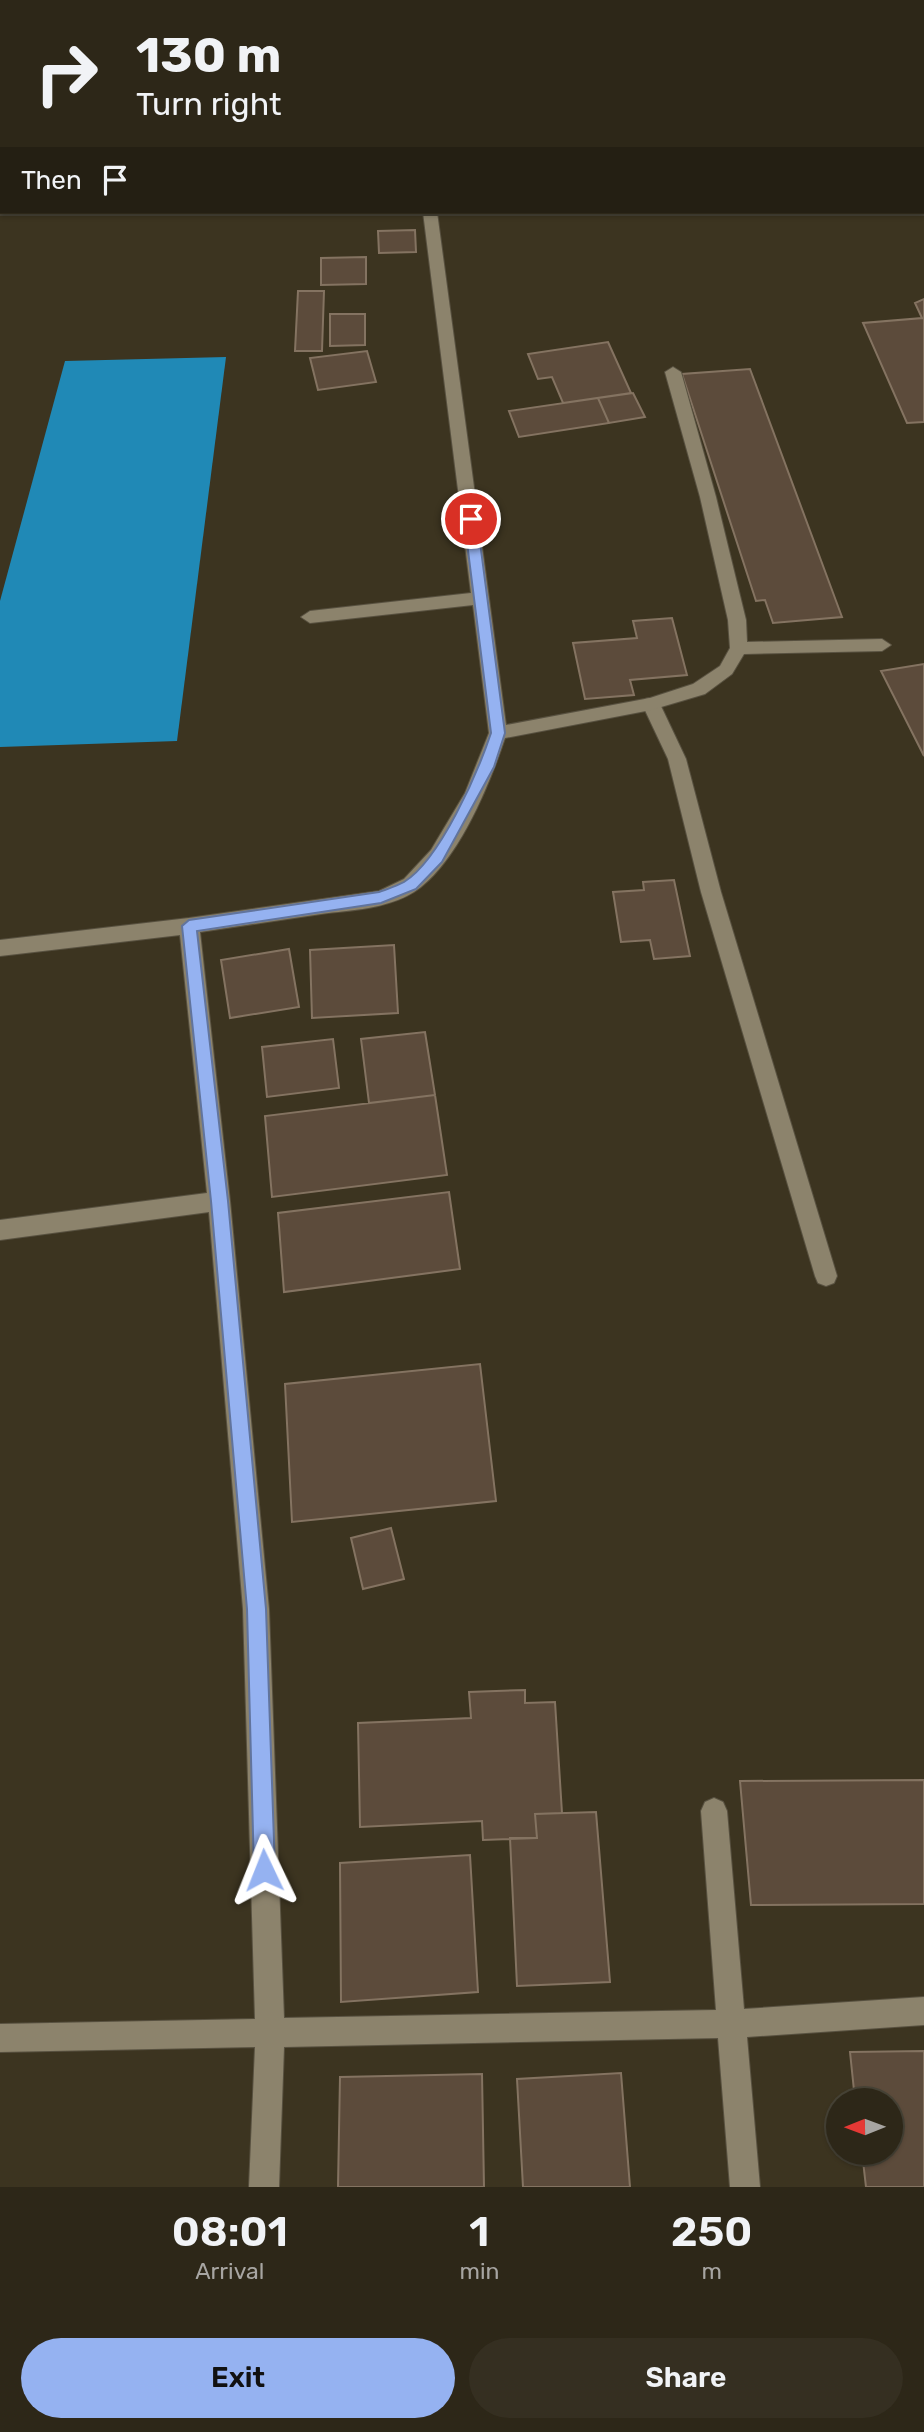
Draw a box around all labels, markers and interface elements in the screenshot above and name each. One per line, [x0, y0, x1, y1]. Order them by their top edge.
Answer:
text: 130 m [136, 26, 281, 84]
icon: right [21, 28, 112, 119]
text: Turn right [136, 85, 281, 123]
icon: arrive [96, 161, 134, 199]
text: Then [21, 165, 82, 196]
pin [441, 489, 501, 549]
icon: arrive [452, 500, 490, 538]
position arrow [227, 1833, 301, 1907]
north arrow [826, 2088, 903, 2165]
map controls [826, 2088, 903, 2165]
text: 08:01 [172, 2207, 288, 2257]
text: 1 [469, 2207, 489, 2257]
text: 250 [671, 2207, 752, 2257]
text: Arrival [195, 2257, 264, 2285]
text: min [459, 2257, 499, 2285]
text: m [701, 2257, 722, 2285]
button: Exit [21, 2338, 455, 2418]
button: Share [469, 2338, 903, 2418]

